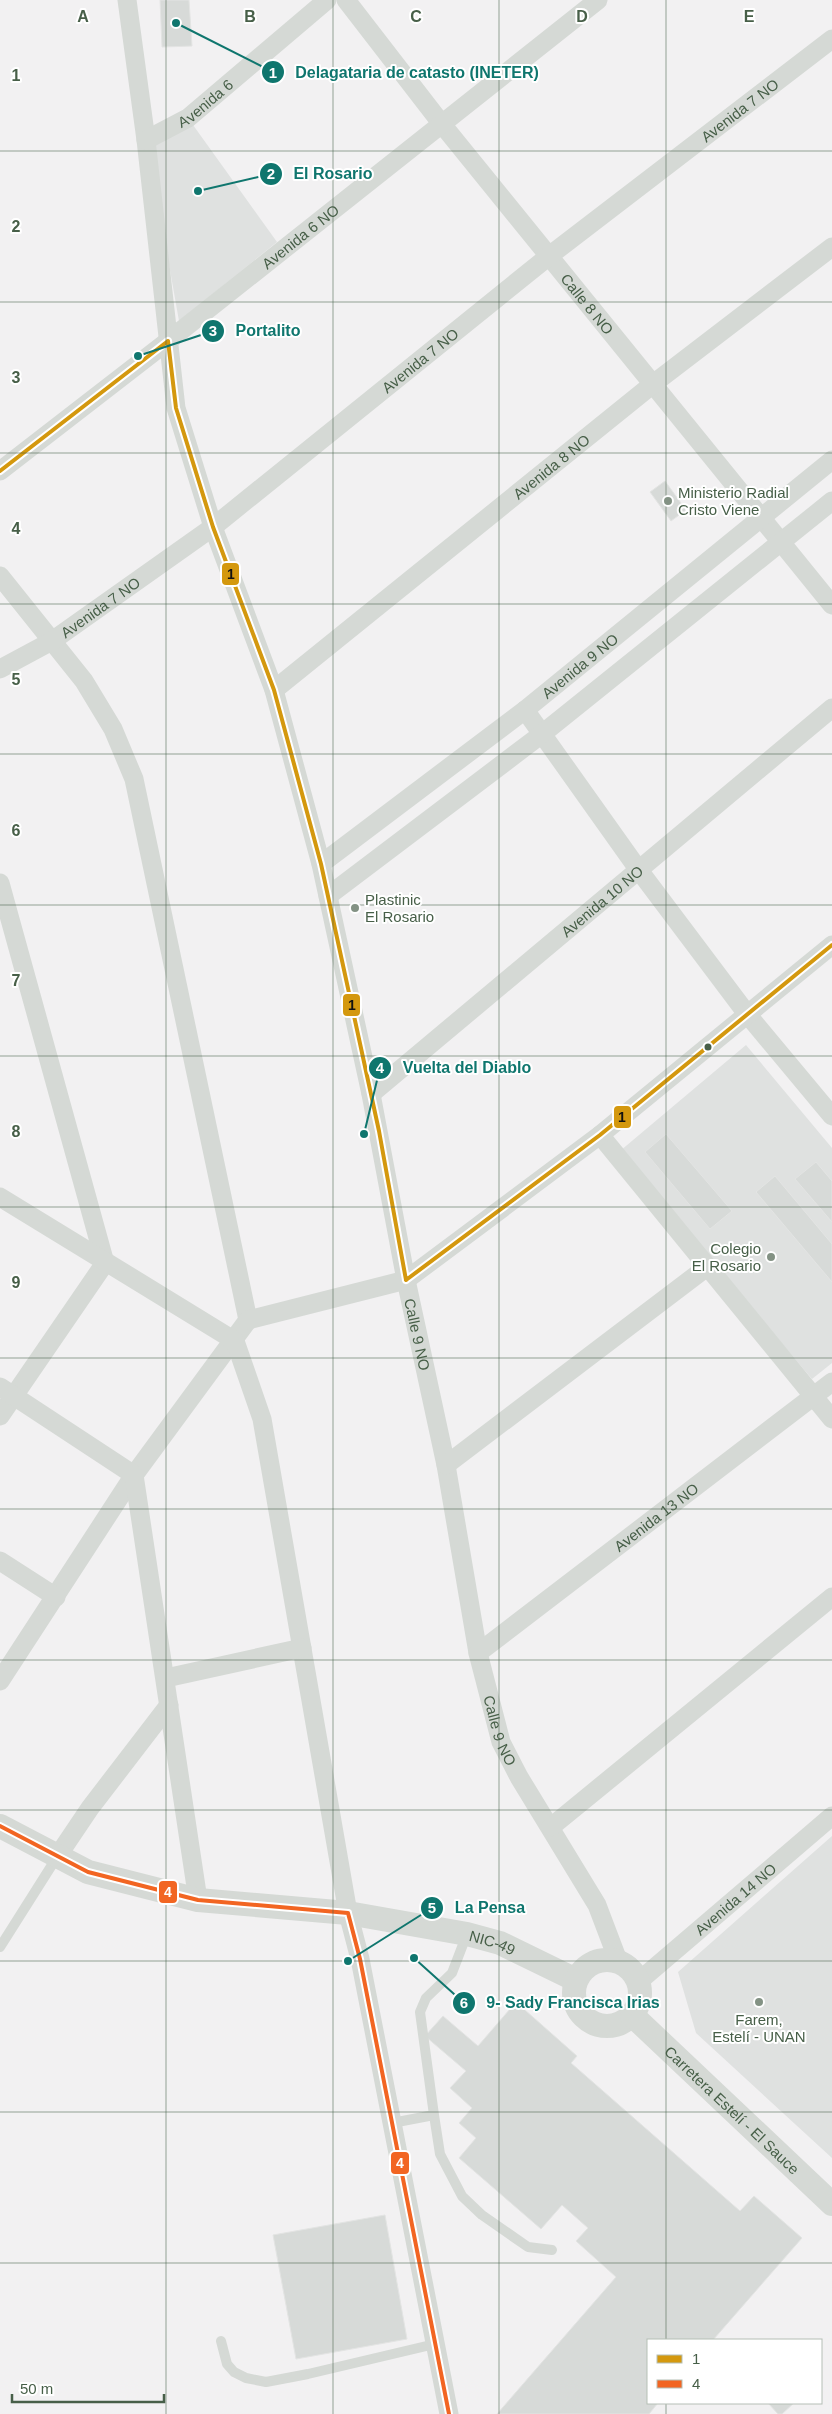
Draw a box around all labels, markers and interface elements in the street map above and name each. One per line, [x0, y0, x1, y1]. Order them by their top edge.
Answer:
text: A [77, 8, 89, 25]
text: B [244, 8, 256, 25]
text: C [410, 8, 422, 25]
text: D [576, 8, 588, 25]
text: E [744, 8, 755, 25]
callout: Delagataria de catasto (INETER) [260, 57, 549, 88]
text: 1 [269, 64, 277, 81]
text: Delagataria de catasto (INETER) [295, 64, 539, 81]
text: 1 [12, 67, 21, 84]
street label: Avenida 6 [175, 75, 236, 130]
street label: Avenida 7 NO [697, 75, 782, 145]
callout: El Rosario [258, 158, 382, 189]
text: 2 [267, 165, 275, 182]
text: El Rosario [293, 165, 373, 182]
street label: Avenida 6 NO [258, 201, 342, 272]
text: 2 [12, 218, 21, 235]
street label: Calle 8 NO [558, 270, 617, 337]
callout: Portalito [200, 315, 310, 346]
text: 3 [209, 322, 217, 339]
text: Portalito [236, 322, 301, 339]
street label: Avenida 7 NO [378, 324, 461, 396]
text: 3 [12, 369, 21, 386]
street label: Avenida 8 NO [509, 430, 593, 502]
place label: Ministerio Radial Cristo Viene [678, 484, 789, 518]
marker: Ministerio Radial Cristo Viene [662, 495, 674, 507]
text: 4 [12, 520, 21, 537]
line badge: 1 [221, 562, 240, 586]
text: 1 [227, 566, 235, 582]
street label: Avenida 7 NO [57, 573, 143, 641]
street label: Avenida 9 NO [538, 630, 621, 702]
text: 5 [12, 671, 21, 688]
text: 6 [12, 822, 21, 839]
street label: Avenida 10 NO [557, 862, 646, 940]
place label: Plastinic El Rosario [365, 891, 434, 925]
marker: Plastinic El Rosario [349, 902, 361, 914]
text: 7 [12, 972, 21, 989]
line badge: 1 [342, 993, 361, 1017]
text: 1 [348, 997, 356, 1013]
unlabelled marker [703, 1042, 713, 1052]
callout: Vuelta del Diablo [368, 1052, 541, 1083]
text: 4 [376, 1059, 385, 1076]
text: Vuelta del Diablo [403, 1059, 531, 1076]
line badge: 1 [613, 1105, 632, 1129]
text: 1 [618, 1109, 626, 1125]
text: 8 [12, 1123, 21, 1140]
place label: Colegio El Rosario [692, 1240, 761, 1274]
marker: Colegio El Rosario [765, 1251, 777, 1263]
text: 9 [12, 1274, 21, 1291]
street label: Calle 9 NO [402, 1297, 434, 1372]
street label: Avenida 13 NO [610, 1479, 701, 1554]
street label: Calle 9 NO [481, 1693, 520, 1768]
street label: Avenida 14 NO [691, 1859, 779, 1938]
line badge: 4 [158, 1880, 178, 1904]
text: 4 [164, 1884, 172, 1900]
callout: La Pensa [419, 1892, 535, 1923]
text: 5 [428, 1899, 436, 1916]
text: La Pensa [455, 1899, 525, 1916]
street label: NIC-49 [468, 1927, 518, 1958]
callout: 9- Sady Francisca Irias [452, 1987, 670, 2018]
text: 6 [460, 1994, 468, 2011]
text: 9- Sady Francisca Irias [486, 1994, 660, 2011]
marker: Farem, Estelí - UNAN [753, 1996, 765, 2008]
place label: Farem, Estelí - UNAN [712, 2011, 806, 2045]
street label: Carretera Estelí - El Sauce [662, 2042, 803, 2177]
line badge: 4 [390, 2151, 410, 2175]
text: 4 [396, 2155, 404, 2171]
legend [647, 2339, 822, 2404]
text: 1 [692, 2350, 700, 2367]
scale bar [12, 2372, 165, 2404]
text: 4 [692, 2375, 700, 2392]
text: 50 m [20, 2380, 53, 2397]

